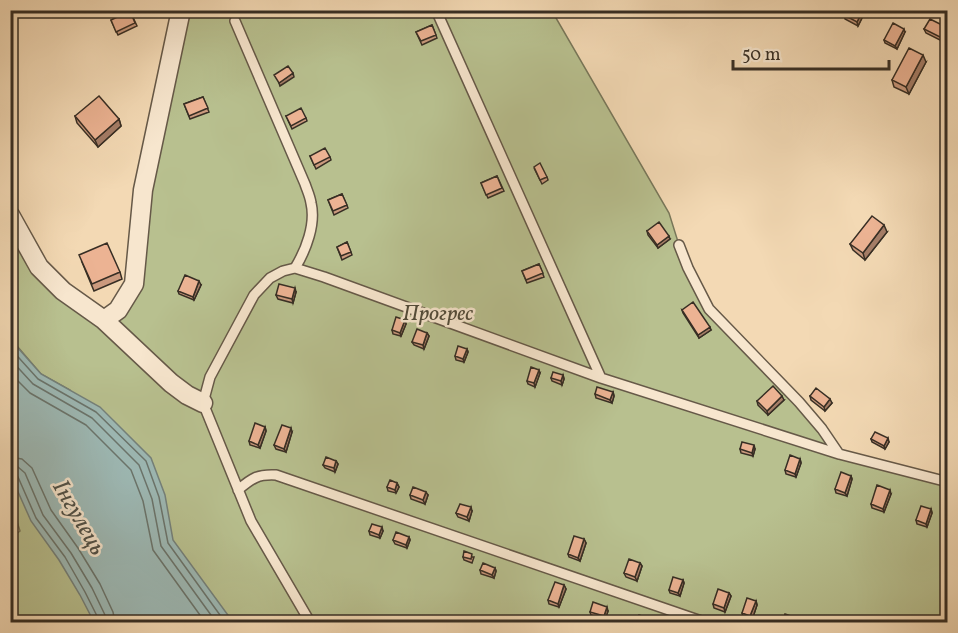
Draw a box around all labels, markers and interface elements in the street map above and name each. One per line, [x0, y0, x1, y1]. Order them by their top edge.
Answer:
scale bar [733, 33, 889, 71]
text: 50 m [742, 43, 781, 68]
park label: Прогрес [403, 299, 473, 330]
water label: Інгулець [43, 474, 113, 562]

